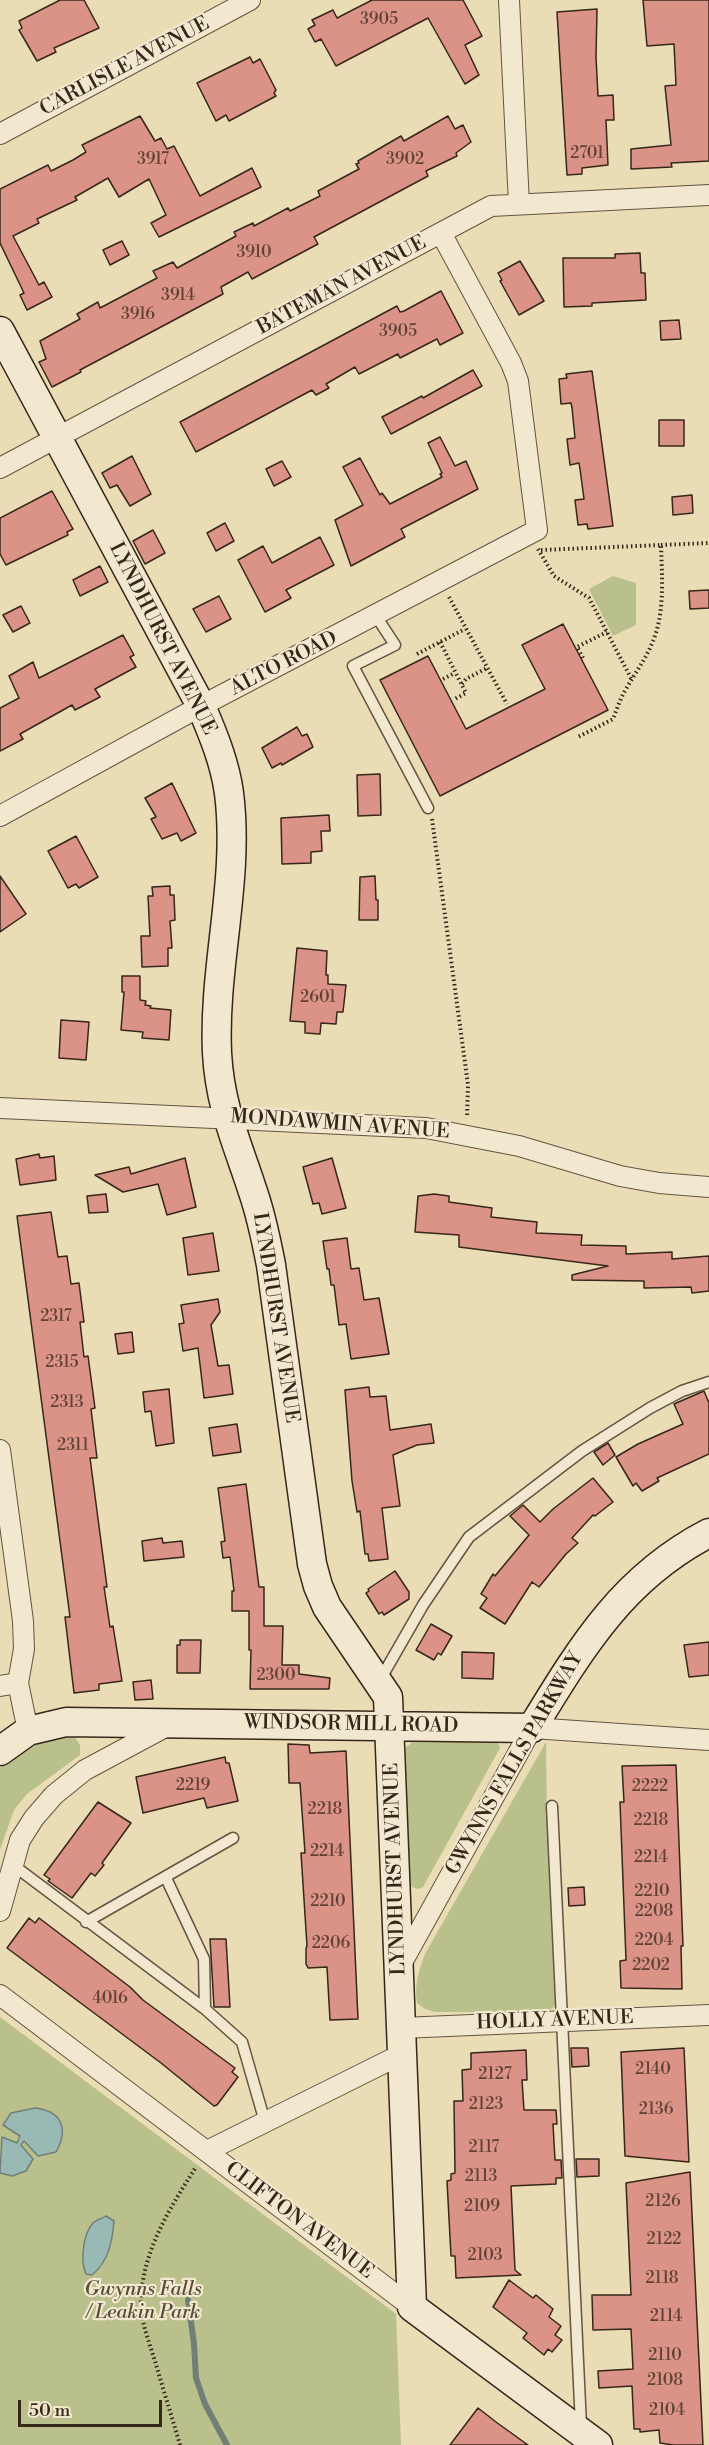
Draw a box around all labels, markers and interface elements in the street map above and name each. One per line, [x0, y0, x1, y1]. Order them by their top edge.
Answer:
house number: 3905 [360, 10, 398, 30]
street label: CARLISLE AVENUE [36, 12, 214, 122]
house number: 2701 [570, 144, 604, 164]
house number: 3917 [137, 150, 169, 170]
house number: 3902 [386, 150, 424, 170]
street label: BATEMAN AVENUE [253, 231, 431, 341]
house number: 3910 [236, 243, 272, 263]
house number: 3914 [161, 286, 195, 306]
house number: 3916 [121, 305, 155, 325]
house number: 3905 [379, 322, 417, 342]
street label: LYNDHURST AVENUE [103, 539, 221, 739]
street label: ALTO ROAD [226, 627, 342, 701]
house number: 2601 [300, 988, 336, 1008]
street label: MONDAWMIN AVENUE [230, 1105, 450, 1145]
street label: LYNDHURST AVENUE [246, 1211, 304, 1425]
house number: 2317 [40, 1307, 72, 1327]
house number: 2315 [45, 1353, 79, 1373]
house number: 2313 [50, 1393, 84, 1413]
house number: 2311 [57, 1436, 89, 1456]
street label: GWYNNS FALLS PARKWAY [441, 1648, 589, 1880]
house number: 2300 [256, 1666, 296, 1686]
street label: WINDSOR MILL ROAD [244, 1711, 458, 1739]
street label: LYNDHURST AVENUE [380, 1762, 412, 1976]
house number: 2219 [176, 1776, 210, 1796]
house number: 2222 [632, 1777, 668, 1797]
house number: 2218 [308, 1800, 342, 1820]
house number: 2218 [634, 1811, 668, 1831]
house number: 2214 [310, 1842, 344, 1862]
house number: 2214 [634, 1848, 668, 1868]
house number: 2210 [634, 1882, 670, 1902]
house number: 2210 [310, 1892, 346, 1912]
house number: 2208 [635, 1902, 673, 1922]
house number: 2204 [635, 1931, 673, 1951]
house number: 2206 [312, 1934, 350, 1954]
house number: 2202 [632, 1956, 670, 1976]
house number: 4016 [92, 1989, 128, 2009]
street label: HOLLY AVENUE [476, 2006, 634, 2036]
house number: 2140 [635, 2060, 671, 2080]
house number: 2127 [478, 2065, 512, 2085]
house number: 2123 [469, 2095, 503, 2115]
house number: 2136 [639, 2100, 673, 2120]
house number: 2117 [469, 2138, 499, 2158]
street label: CLIFTON AVENUE [220, 2157, 378, 2285]
house number: 2113 [465, 2167, 497, 2187]
house number: 2126 [645, 2192, 681, 2212]
house number: 2109 [464, 2197, 500, 2217]
house number: 2122 [647, 2230, 681, 2250]
house number: 2103 [467, 2246, 503, 2266]
house number: 2118 [645, 2269, 679, 2289]
park label: Gwynns Falls / Leakin Park [84, 2278, 202, 2325]
house number: 2114 [650, 2307, 682, 2327]
house number: 2110 [648, 2346, 682, 2366]
house number: 2108 [647, 2371, 683, 2391]
scale bar [21, 2388, 165, 2426]
text: 50 m [29, 2399, 70, 2422]
house number: 2104 [649, 2401, 685, 2421]

